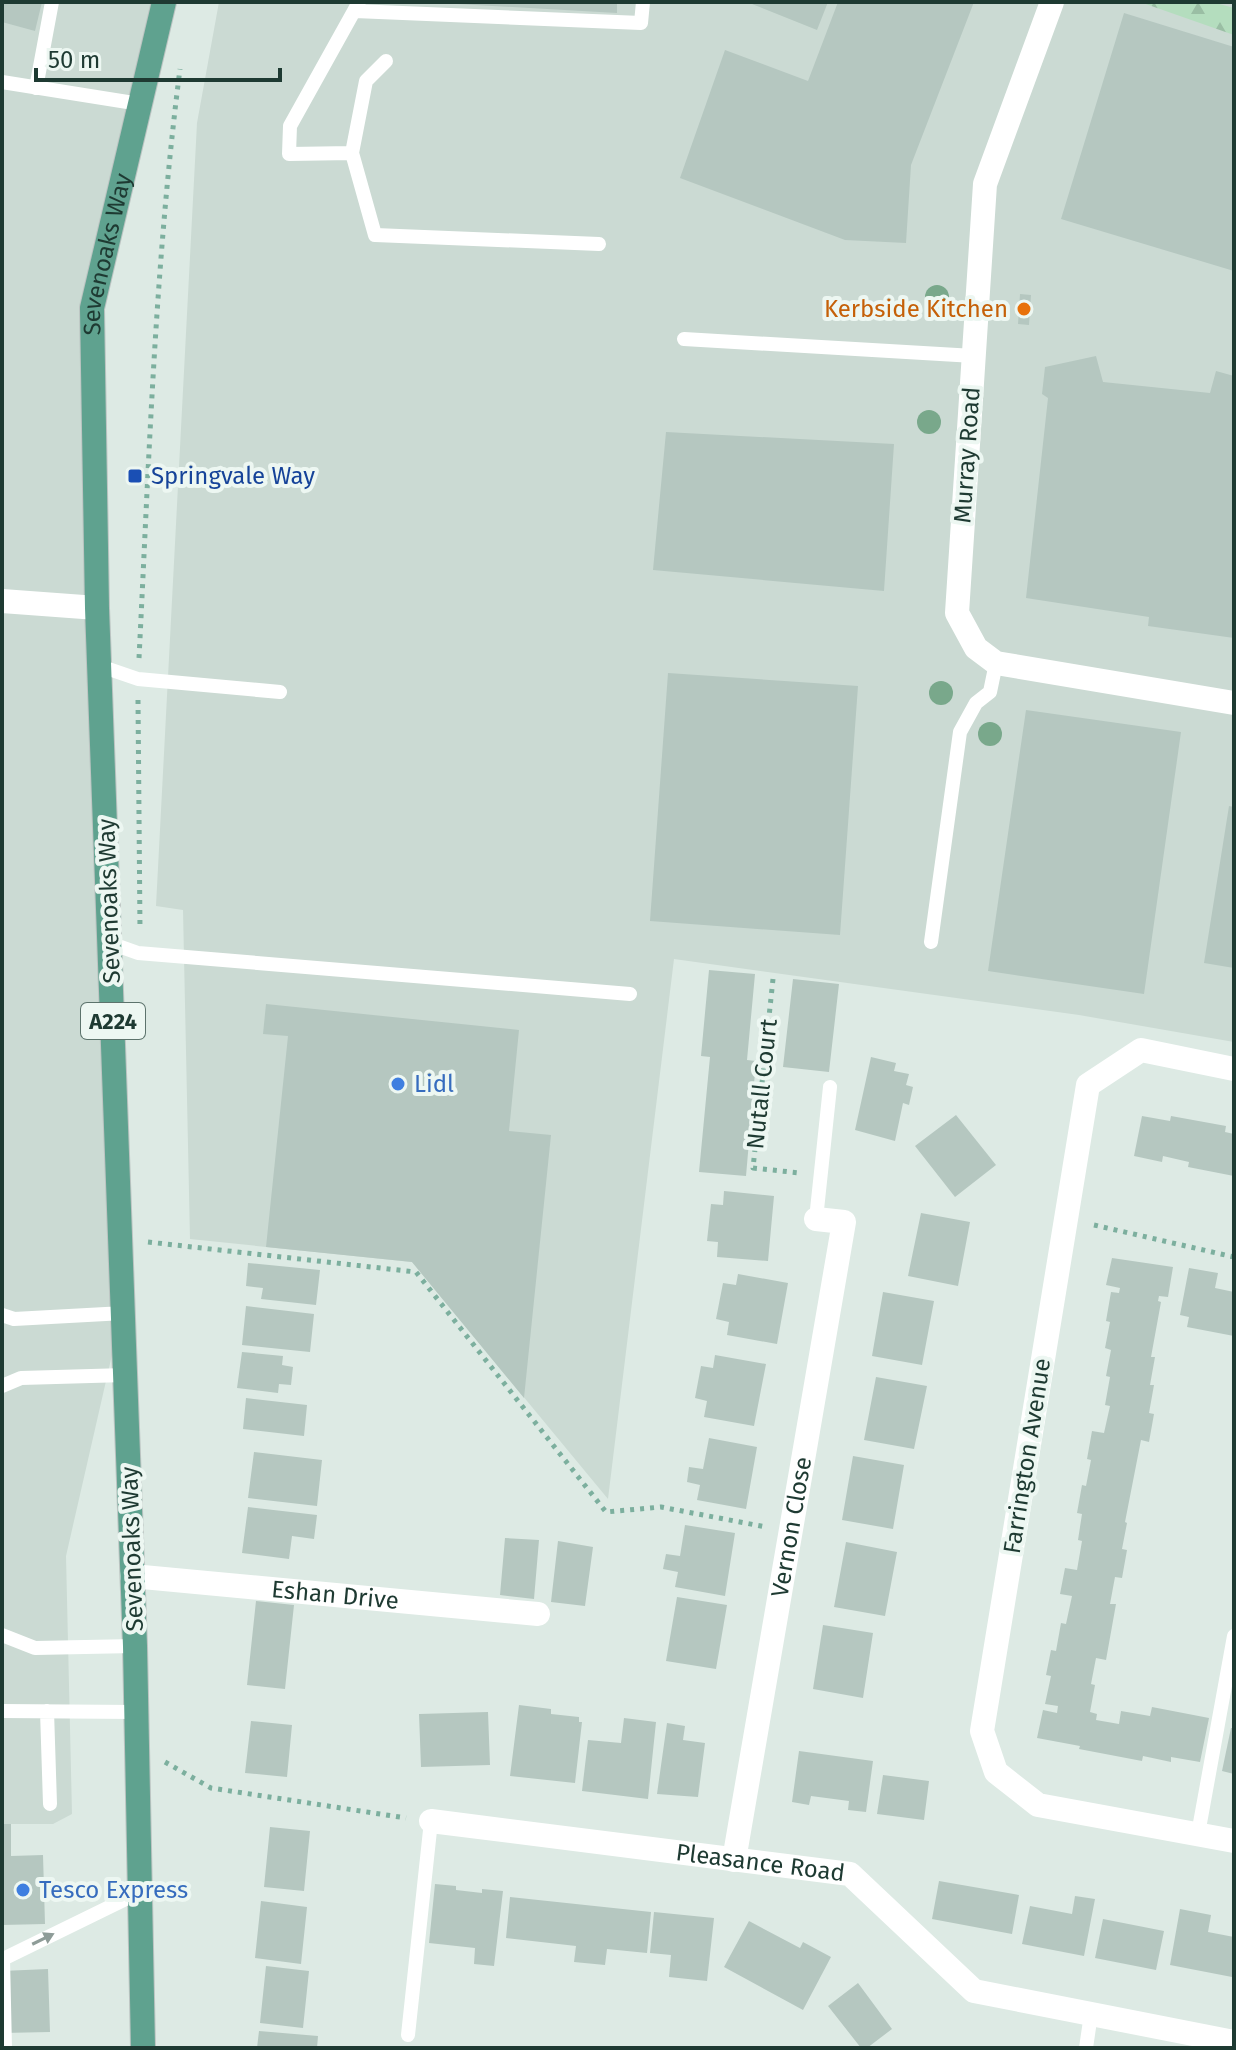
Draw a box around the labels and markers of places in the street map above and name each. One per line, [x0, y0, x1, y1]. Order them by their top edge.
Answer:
place label: Kerbside Kitchen [824, 295, 1008, 323]
marker: Kerbside Kitchen [1015, 300, 1033, 318]
place label: Springvale Way [151, 462, 315, 490]
marker: Springvale Way [126, 467, 144, 485]
place label: Lidl [414, 1070, 454, 1098]
marker: Lidl [389, 1075, 407, 1093]
place label: Tesco Express [39, 1876, 188, 1904]
marker: Tesco Express [14, 1881, 32, 1899]

